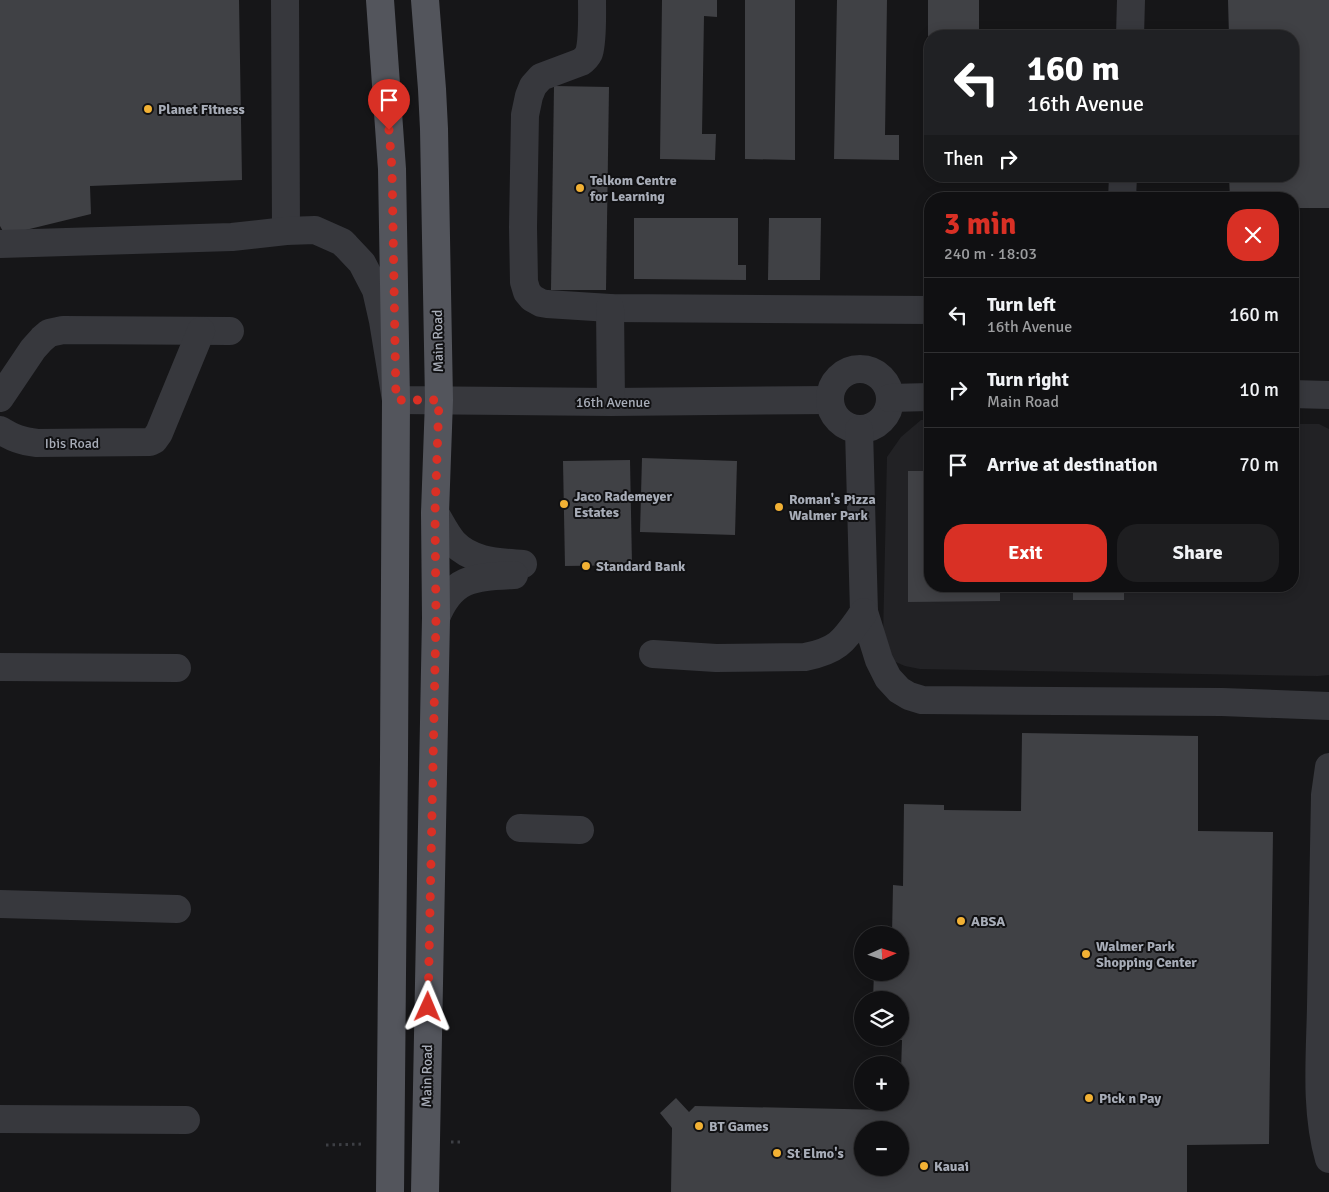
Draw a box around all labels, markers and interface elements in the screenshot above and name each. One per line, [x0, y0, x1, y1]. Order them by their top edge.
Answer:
text: 160 m [1027, 47, 1120, 90]
icon: left [944, 50, 1009, 115]
pin [368, 79, 410, 130]
icon: arrive [375, 86, 403, 114]
text: 16th Avenue [1027, 90, 1144, 117]
place label: Planet Fitness [158, 101, 245, 118]
marker: Planet Fitness [142, 103, 154, 115]
icon: right [994, 145, 1022, 173]
text: Then [944, 147, 984, 171]
place label: Telkom Centre for Learning [589, 172, 677, 205]
marker: Telkom Centre for Learning [574, 182, 586, 194]
text: 3 min [944, 206, 1016, 243]
button: close [1227, 209, 1279, 261]
text: 240 m · 18:03 [944, 244, 1037, 264]
text: Turn left [987, 293, 1056, 317]
icon: left [944, 301, 972, 329]
text: 160 m [1229, 303, 1279, 327]
street label: Main Road [429, 309, 447, 373]
text: 16th Avenue [987, 317, 1072, 337]
text: Turn right [987, 368, 1069, 392]
icon: right [944, 376, 972, 404]
text: 10 m [1239, 378, 1279, 402]
text: Main Road [987, 392, 1059, 412]
street label: 16th Avenue [576, 394, 650, 411]
street label: Ibis Road [45, 435, 99, 452]
icon: arrive [944, 451, 972, 479]
text: Arrive at destination [987, 453, 1158, 477]
text: 70 m [1239, 453, 1279, 477]
place label: Jaco Rademeyer Estates [574, 488, 672, 521]
place label: Roman's Pizza Walmer Park [789, 491, 876, 524]
marker: Jaco Rademeyer Estates [558, 498, 570, 510]
marker: Roman's Pizza Walmer Park [773, 501, 785, 513]
button: Exit [944, 524, 1107, 582]
button: Share [1117, 524, 1279, 582]
place label: Standard Bank [596, 558, 686, 575]
marker: Standard Bank [580, 560, 592, 572]
place label: ABSA [971, 913, 1005, 930]
marker: ABSA [955, 915, 967, 927]
north arrow [854, 926, 909, 981]
map controls [854, 926, 909, 1176]
place label: Walmer Park Shopping Center [1096, 938, 1197, 971]
marker: Walmer Park Shopping Center [1080, 948, 1092, 960]
position arrow [401, 980, 453, 1032]
button: layers [854, 991, 909, 1046]
street label: Main Road [418, 1044, 436, 1108]
button: + [854, 1056, 909, 1111]
place label: Pick n Pay [1099, 1090, 1161, 1107]
marker: Pick n Pay [1083, 1092, 1095, 1104]
place label: BT Games [709, 1118, 768, 1135]
marker: BT Games [693, 1120, 705, 1132]
button: − [854, 1121, 909, 1176]
place label: St Elmo's [787, 1145, 844, 1162]
marker: St Elmo's [771, 1147, 783, 1159]
place label: Kauai [934, 1158, 969, 1175]
marker: Kauai [918, 1160, 930, 1172]

